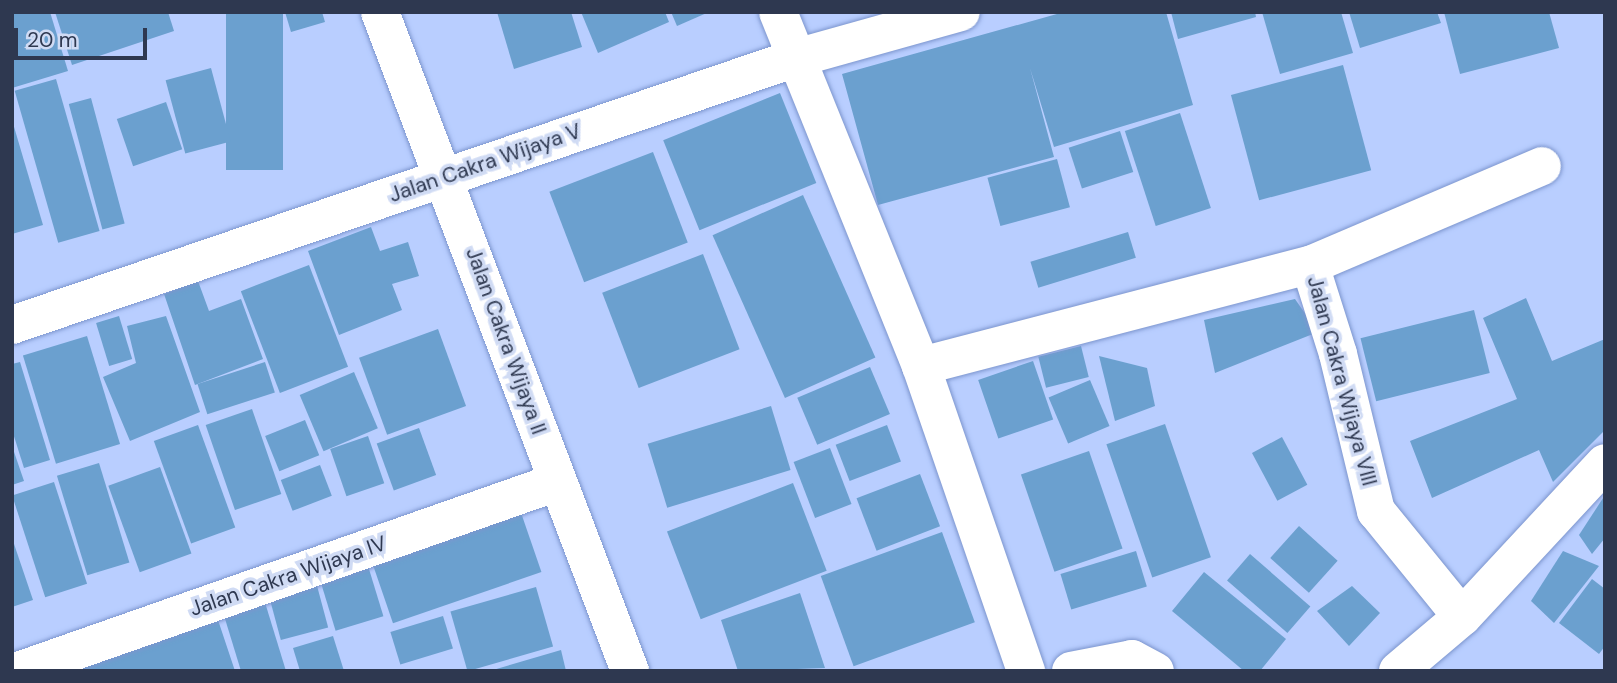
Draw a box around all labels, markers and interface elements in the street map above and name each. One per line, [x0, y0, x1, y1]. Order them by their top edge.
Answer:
scale bar [18, 14, 150, 58]
text: 20 m [27, 26, 78, 54]
street label: Jalan Cakra Wijaya V [386, 118, 584, 208]
street label: Jalan Cakra Wijaya II [460, 244, 552, 438]
street label: Jalan Cakra Wijaya VIII [1302, 273, 1382, 489]
street label: Jalan Cakra Wijaya IV [186, 531, 390, 621]

